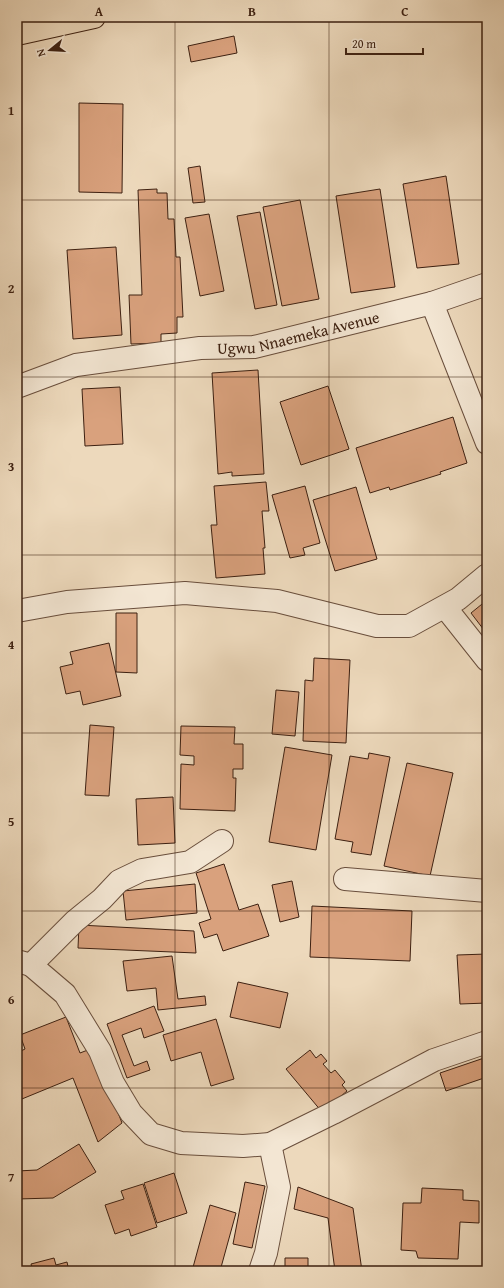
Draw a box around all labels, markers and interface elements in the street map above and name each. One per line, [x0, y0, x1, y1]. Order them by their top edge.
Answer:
text: A [95, 2, 104, 21]
text: B [248, 2, 256, 21]
text: C [401, 2, 409, 21]
north arrow [30, 30, 70, 70]
scale bar [346, 30, 423, 56]
text: 20 m [352, 35, 376, 52]
text: N [32, 47, 49, 59]
text: 1 [8, 101, 14, 120]
text: 2 [8, 279, 15, 298]
street label: Ugwu Nnaemeka Avenue [217, 304, 382, 360]
text: 3 [8, 457, 14, 476]
text: 4 [8, 635, 15, 654]
text: 5 [8, 812, 15, 831]
text: 6 [8, 990, 15, 1009]
text: 7 [8, 1168, 15, 1187]

